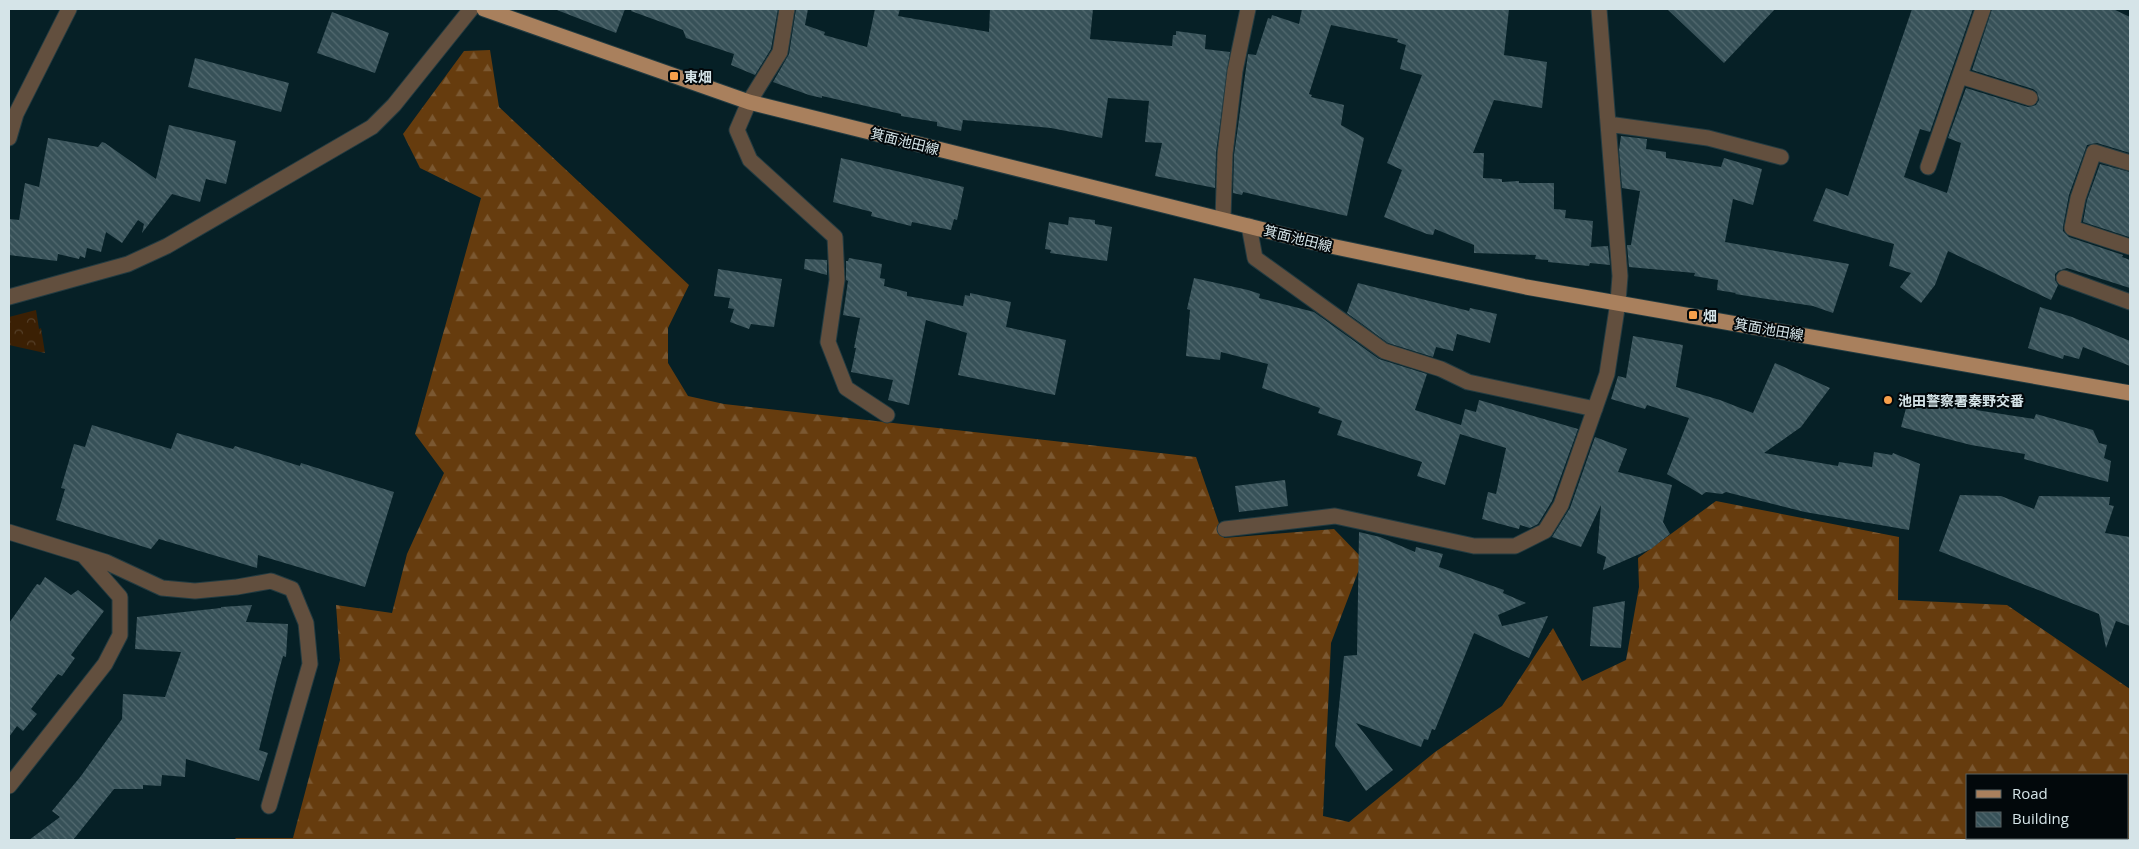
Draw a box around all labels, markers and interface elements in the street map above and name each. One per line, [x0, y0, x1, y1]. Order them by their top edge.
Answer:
place label: 東畑 [684, 67, 712, 86]
marker: 東畑 [668, 70, 680, 82]
street label: 箕面池田線 [869, 123, 941, 159]
street label: 箕面池田線 [1262, 220, 1334, 256]
place label: 畑 [1703, 306, 1717, 325]
marker: 畑 [1687, 309, 1699, 321]
street label: 箕面池田線 [1733, 314, 1805, 344]
place label: 池田警察署秦野交番 [1898, 391, 2024, 410]
marker: 池田警察署秦野交番 [1882, 394, 1894, 406]
legend [1966, 774, 2129, 839]
text: Road [2012, 783, 2048, 803]
text: Building [2012, 808, 2069, 828]

